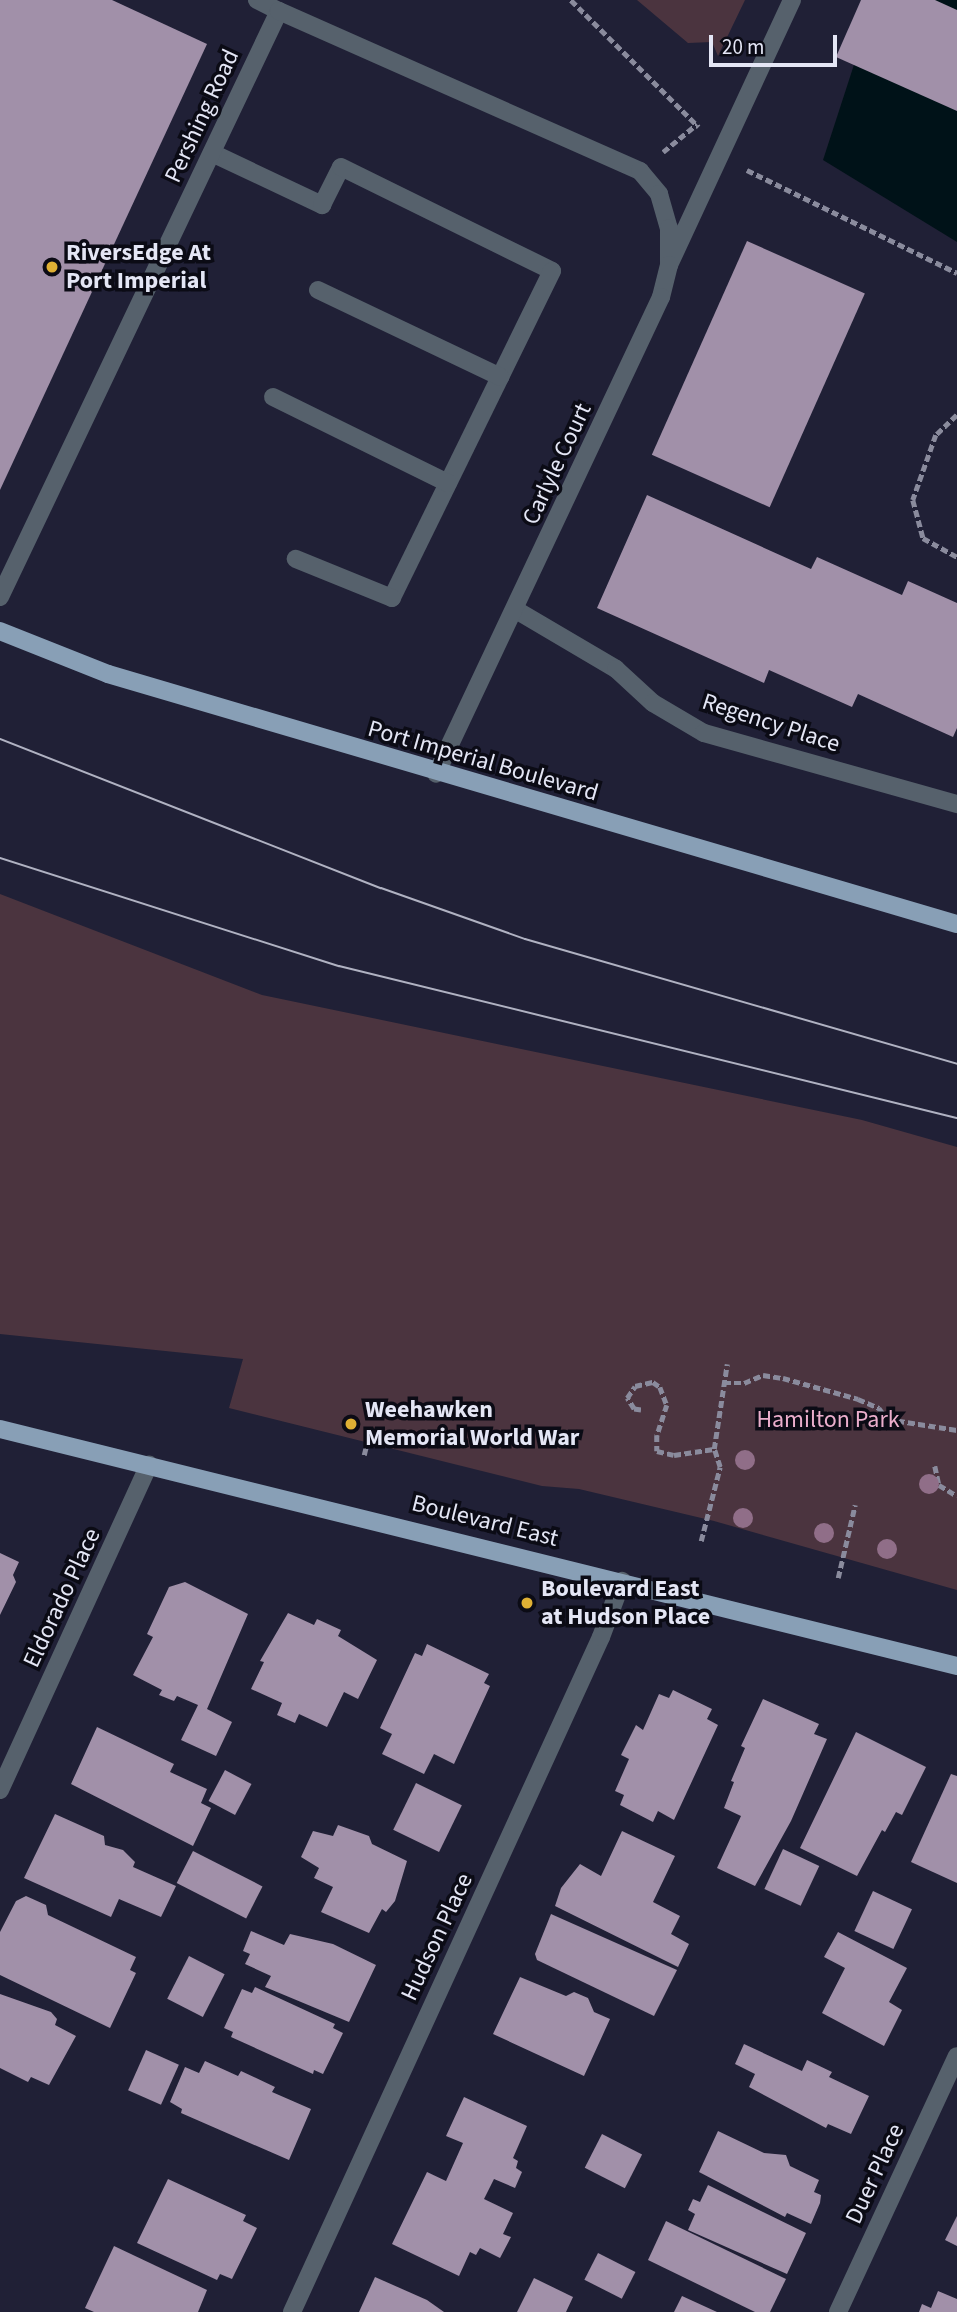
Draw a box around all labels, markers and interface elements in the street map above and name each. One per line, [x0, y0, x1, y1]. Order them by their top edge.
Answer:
scale bar [712, 21, 840, 65]
text: 20 m [722, 32, 764, 62]
street label: Pershing Road [159, 45, 245, 187]
place label: RiversEdge At Port Imperial [66, 239, 211, 295]
marker: RiversEdge At Port Imperial [44, 259, 60, 275]
street label: Carlyle Court [516, 399, 598, 529]
street label: Regency Place [698, 687, 844, 759]
street label: Port Imperial Boulevard [364, 714, 602, 808]
place label: Weehawken Memorial World War [365, 1396, 579, 1452]
park label: Hamilton Park [756, 1406, 900, 1434]
marker: Weehawken Memorial World War [343, 1416, 359, 1432]
street label: Boulevard East [409, 1489, 561, 1553]
street label: Eldorado Place [17, 1524, 107, 1672]
place label: Boulevard East at Hudson Place [541, 1575, 710, 1631]
marker: Boulevard East at Hudson Place [519, 1595, 535, 1611]
street label: Hudson Place [395, 1869, 479, 2005]
street label: Duer Place [839, 2119, 911, 2229]

